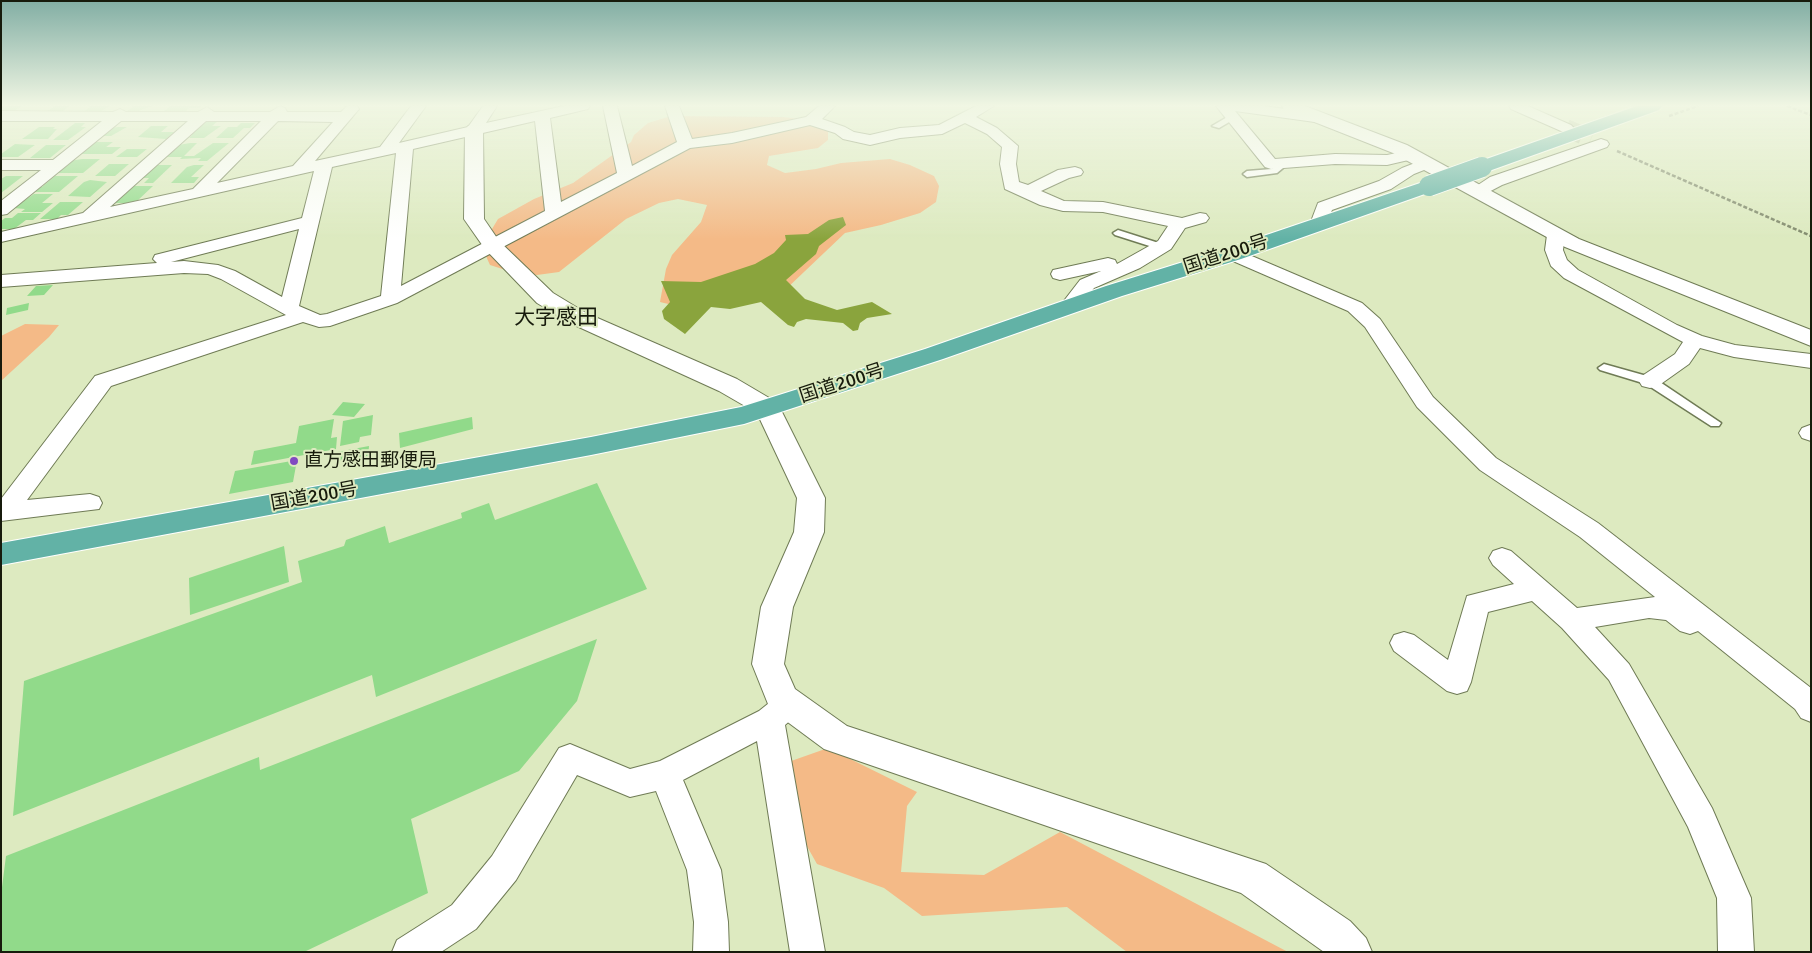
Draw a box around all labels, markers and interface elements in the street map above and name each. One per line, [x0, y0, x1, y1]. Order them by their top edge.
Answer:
street label: 国道200号 [1181, 231, 1271, 279]
district label: 大字感田 [514, 305, 598, 331]
street label: 国道200号 [797, 360, 887, 408]
place label: 直方感田郵便局 [304, 450, 437, 472]
marker: 直方感田郵便局 [288, 455, 300, 467]
street label: 国道200号 [269, 478, 359, 516]

